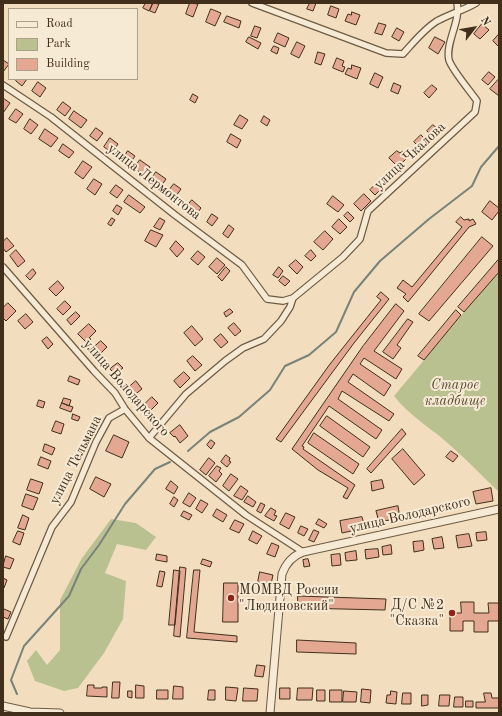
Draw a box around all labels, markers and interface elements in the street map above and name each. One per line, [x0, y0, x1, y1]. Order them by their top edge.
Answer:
legend [8, 8, 138, 80]
north arrow [454, 8, 494, 48]
text: N [478, 15, 492, 28]
text: Road [46, 18, 73, 30]
text: Park [46, 38, 71, 50]
text: Building [46, 58, 90, 70]
street label: улица Чкалова [371, 119, 449, 193]
street label: улица Лермонтова [104, 140, 204, 224]
street label: улица Володарского [79, 336, 173, 440]
park label: Старое кладбище [425, 377, 485, 410]
street label: улица Тельмана [46, 413, 106, 507]
street label: улица Володарского [348, 493, 472, 537]
place label: МОМВД России "Людиновский" [239, 582, 339, 614]
marker: МОМВД России "Людиновский" [226, 593, 236, 603]
place label: Д/С №2 "Сказка" [390, 597, 444, 630]
marker: Д/С №2 "Сказка" [447, 608, 457, 618]

